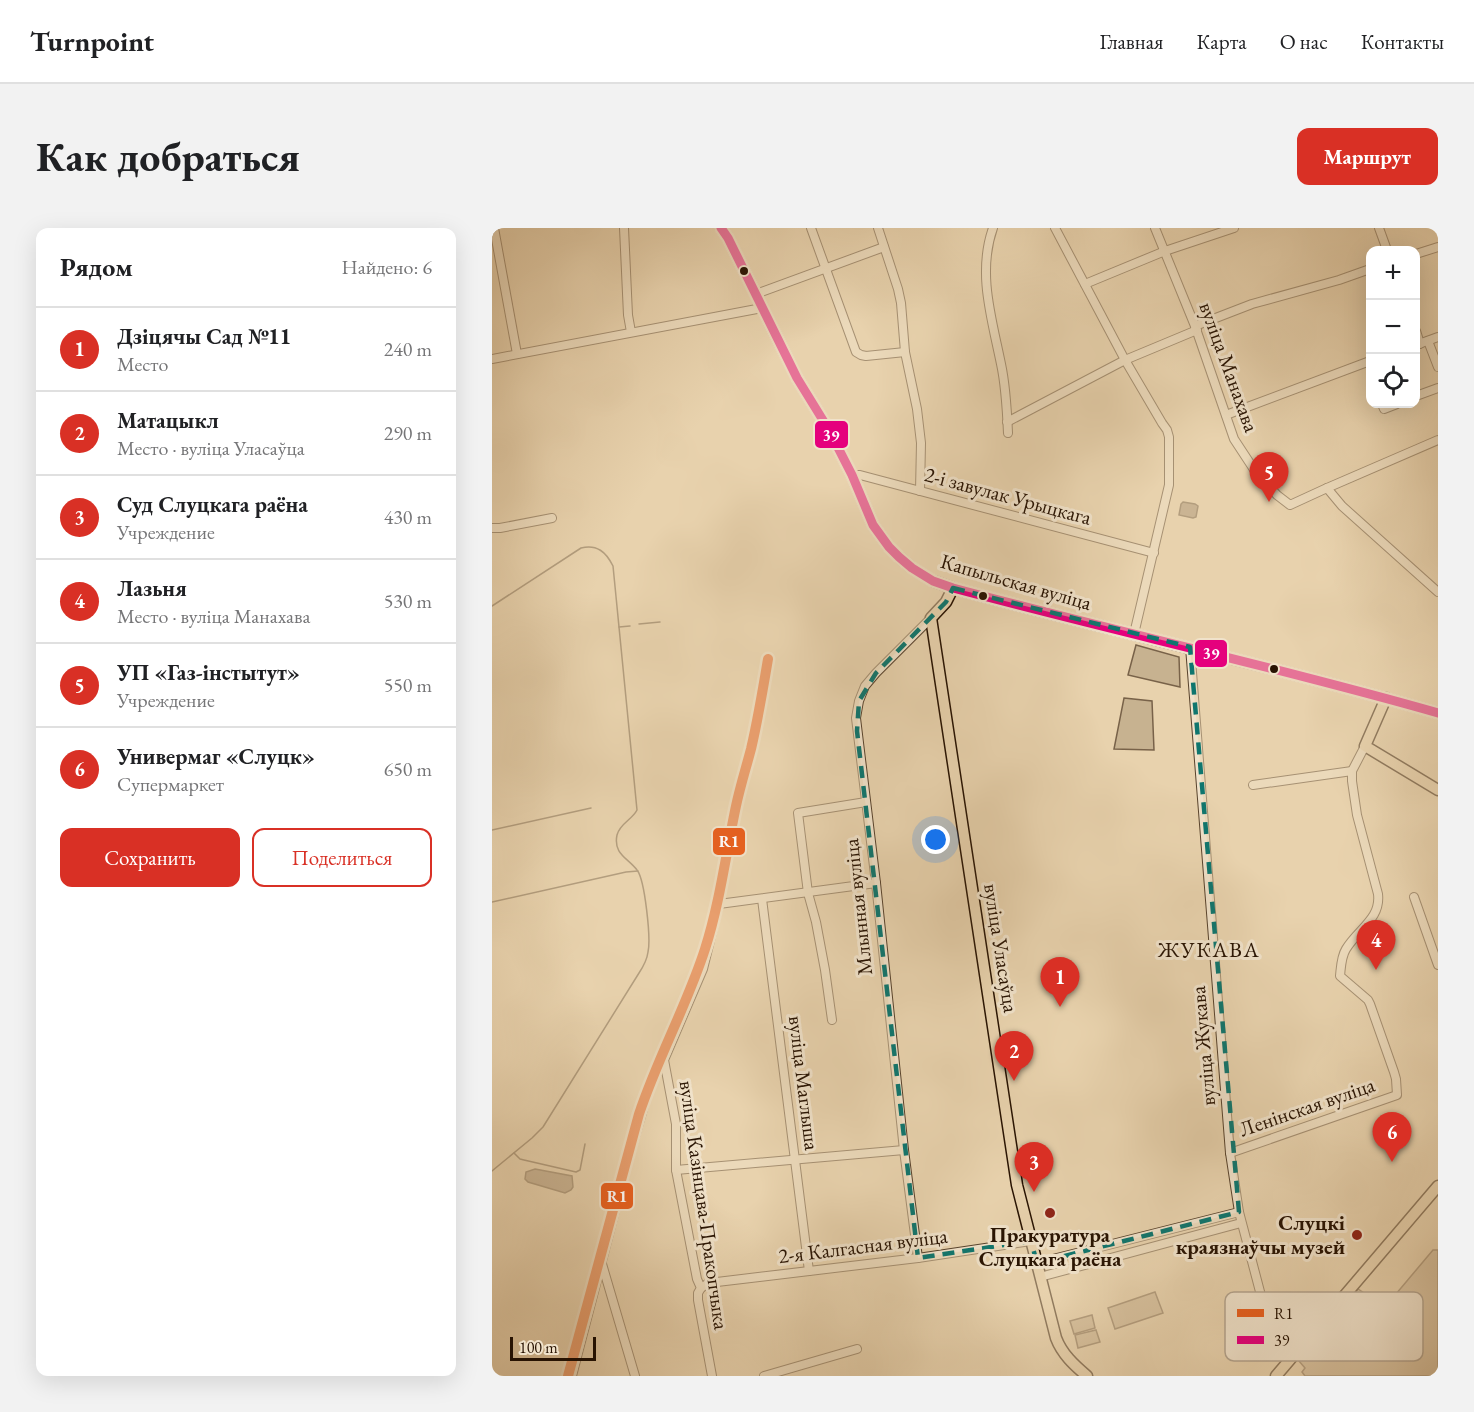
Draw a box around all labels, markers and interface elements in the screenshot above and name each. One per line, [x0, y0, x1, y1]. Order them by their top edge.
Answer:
text: Turnpoint [30, 23, 154, 59]
text: Главная [1099, 28, 1163, 55]
text: Карта [1196, 28, 1247, 55]
text: О нас [1280, 28, 1328, 55]
text: Контакты [1361, 28, 1444, 55]
button: Маршрут [1297, 128, 1438, 185]
text: Как добраться [36, 129, 300, 184]
map controls [1366, 246, 1420, 408]
button: + [1366, 246, 1420, 300]
text: Рядом [60, 250, 133, 284]
text: Найдено: 6 [341, 254, 432, 280]
unlabelled marker [738, 265, 750, 277]
street label: вуліца Манахава [1193, 298, 1266, 436]
button: − [1366, 300, 1420, 354]
text: Дзіцячы Сад №11 [117, 322, 291, 351]
text: 1 [74, 336, 85, 362]
text: 240 m [384, 336, 432, 362]
text: Место [117, 351, 168, 377]
button: locate [1366, 354, 1420, 408]
text: Матацыкл [117, 406, 219, 435]
text: 2 [74, 420, 85, 446]
text: 290 m [384, 420, 432, 446]
line badge: 39 [814, 420, 849, 449]
text: 39 [823, 425, 840, 446]
text: Место · вуліца Уласаўца [117, 435, 305, 461]
pin: 5 [1250, 452, 1288, 502]
street label: 2-і завулак Урыцкага [922, 460, 1095, 531]
text: Суд Слуцкага раёна [117, 490, 308, 519]
text: 3 [74, 504, 85, 530]
text: 430 m [384, 504, 432, 530]
text: Учреждение [117, 519, 215, 545]
street label: Капыльская вуліца [938, 547, 1095, 616]
text: Лазьня [117, 574, 187, 603]
text: 4 [74, 588, 85, 614]
text: 530 m [384, 588, 432, 614]
unlabelled marker [977, 590, 989, 602]
text: Место · вуліца Манахава [117, 603, 310, 629]
line badge: 39 [1194, 639, 1228, 668]
text: 39 [1203, 643, 1220, 664]
text: УП «Газ-інстытут» [117, 658, 300, 687]
unlabelled marker [1268, 663, 1280, 675]
text: 5 [74, 672, 85, 698]
text: 550 m [384, 672, 432, 698]
text: Учреждение [117, 687, 215, 713]
text: Универмаг «Слуцк» [117, 742, 315, 771]
text: 6 [74, 756, 85, 782]
text: 650 m [384, 756, 432, 782]
text: Супермаркет [117, 771, 224, 797]
your location [921, 825, 950, 854]
line badge: R1 [712, 827, 746, 856]
button: Сохранить [60, 828, 240, 887]
button: Поделиться [252, 828, 432, 887]
text: R1 [719, 831, 739, 852]
street label: Млынная вуліца [837, 837, 878, 977]
street label: вуліца Уласаўца [978, 881, 1025, 1015]
pin: 4 [1356, 920, 1396, 970]
district label: ЖУКАВА [1157, 935, 1260, 964]
pin: 1 [1040, 958, 1080, 1007]
street label: вуліца Жукава [1184, 984, 1221, 1107]
street label: вуліца Маглыша [783, 1014, 826, 1153]
pin: 2 [994, 1032, 1034, 1081]
street label: Ленінская вуліца [1235, 1070, 1379, 1142]
street label: вуліца Казінцава-Пракопчыка [674, 1079, 735, 1332]
pin: 6 [1372, 1112, 1412, 1162]
pin: 3 [1014, 1142, 1054, 1192]
line badge: R1 [600, 1182, 634, 1210]
text: R1 [607, 1186, 627, 1207]
marker: Пракуратура Слуцкага раёна [1043, 1206, 1057, 1220]
place label: Слуцкі краязнаўчы музей [1176, 1209, 1345, 1260]
place label: Пракуратура Слуцкага раёна [979, 1221, 1122, 1272]
street label: 2-я Калгасная вуліца [777, 1222, 950, 1269]
marker: Слуцкі краязнаўчы музей [1350, 1228, 1364, 1242]
legend [1225, 1292, 1423, 1361]
text: R1 [1274, 1303, 1293, 1324]
text: 39 [1274, 1330, 1290, 1351]
scale bar [510, 1334, 596, 1362]
text: 100 m [519, 1337, 558, 1358]

